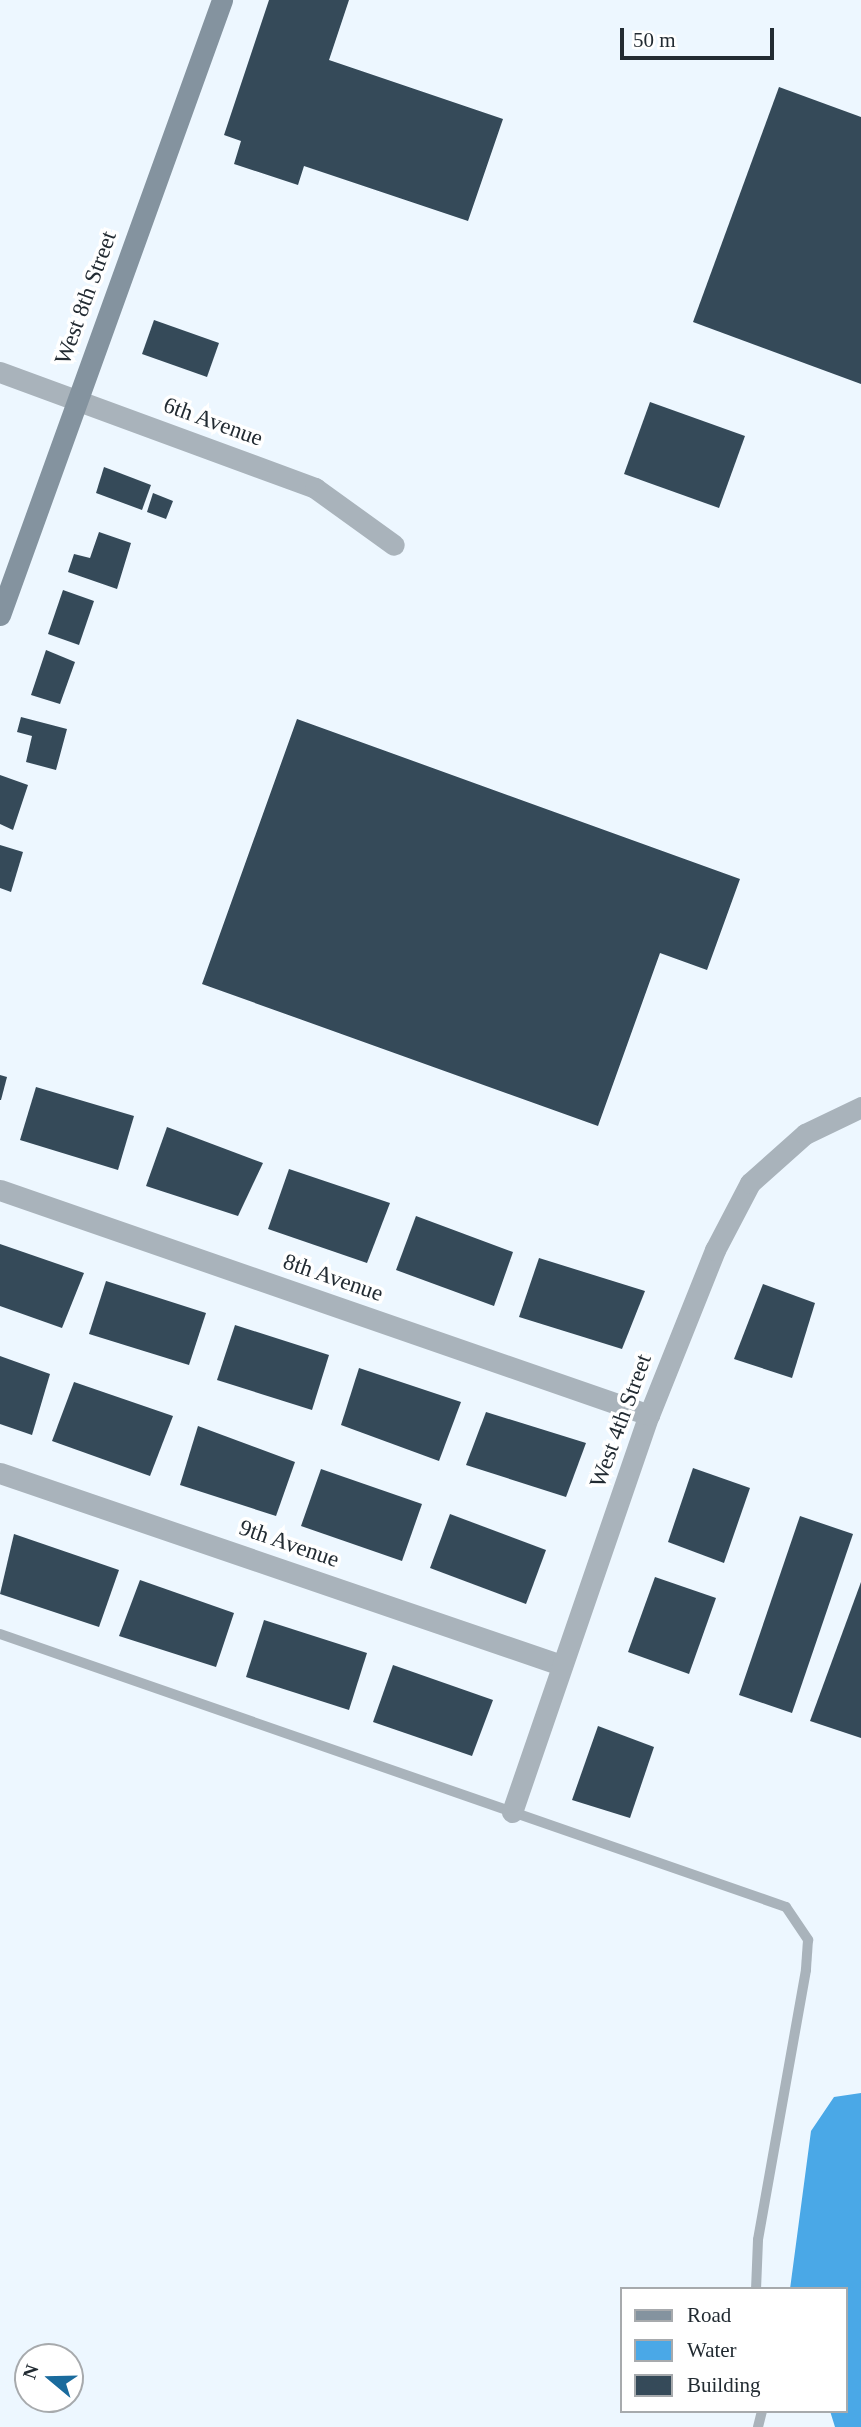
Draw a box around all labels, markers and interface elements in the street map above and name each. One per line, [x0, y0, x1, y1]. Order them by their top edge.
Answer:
scale bar [623, 14, 777, 58]
text: 50 m [633, 28, 676, 52]
street label: West 8th Street [49, 228, 123, 368]
street label: 6th Avenue [159, 391, 267, 453]
street label: 8th Avenue [279, 1248, 387, 1308]
street label: West 4th Street [584, 1351, 658, 1491]
street label: 9th Avenue [235, 1514, 343, 1574]
legend [620, 2287, 847, 2413]
text: Road [687, 2303, 731, 2327]
text: Water [687, 2338, 737, 2362]
north arrow [14, 2343, 84, 2413]
text: N [18, 2362, 43, 2382]
text: Building [687, 2373, 761, 2397]

